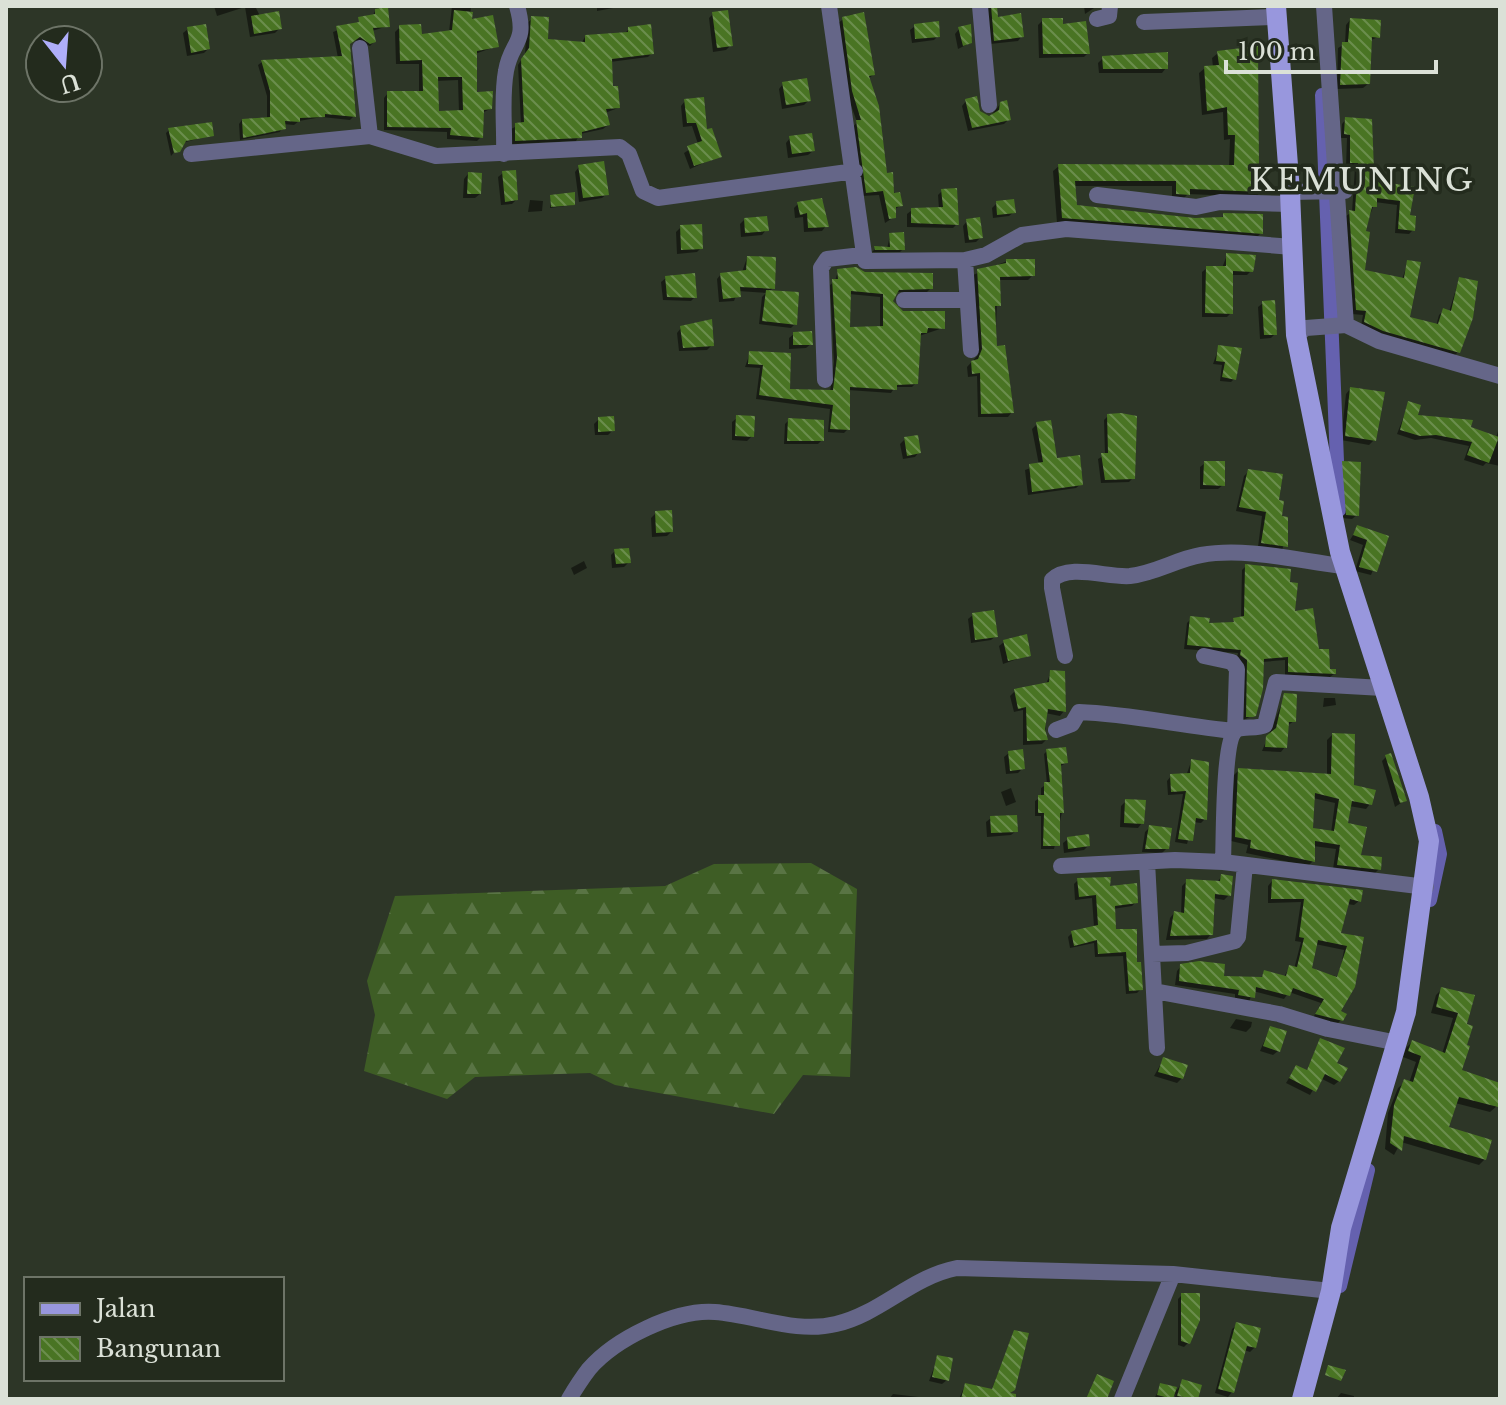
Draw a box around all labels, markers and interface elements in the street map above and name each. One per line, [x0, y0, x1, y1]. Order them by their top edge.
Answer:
north arrow [24, 24, 104, 104]
scale bar [1226, 24, 1436, 74]
text: 100 m [1238, 37, 1316, 66]
text: U [56, 67, 83, 99]
district label: KEMUNING [1249, 160, 1475, 200]
legend [24, 1277, 284, 1381]
text: Jalan [93, 1294, 156, 1323]
text: Bangunan [96, 1334, 221, 1363]

